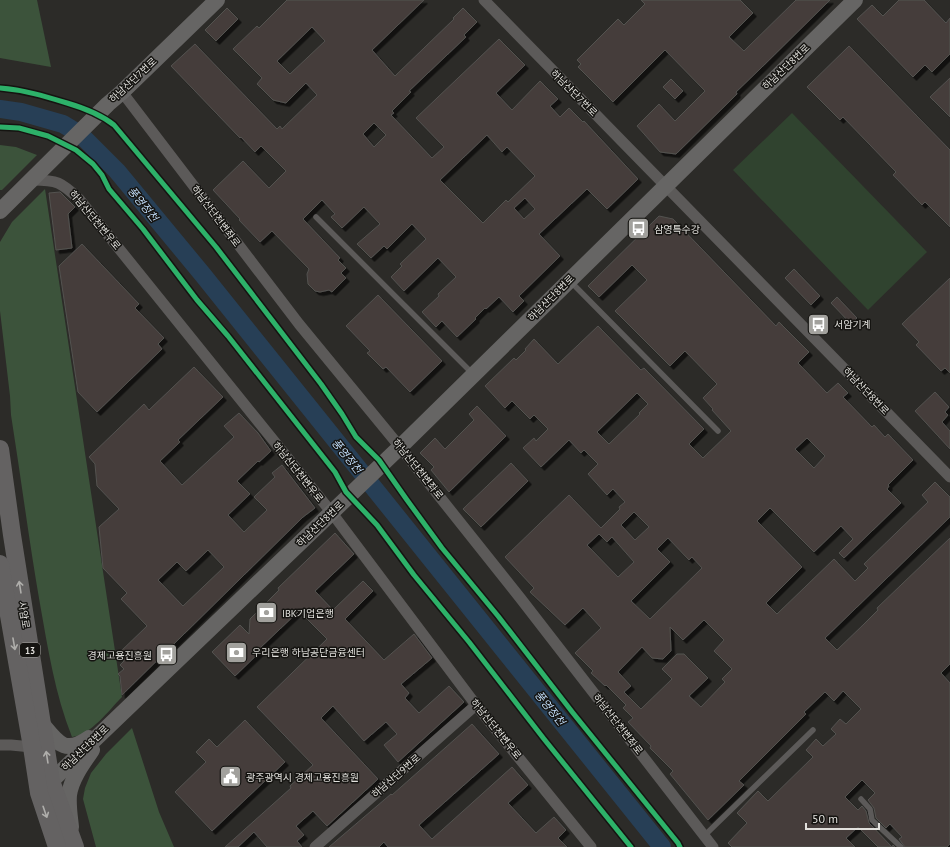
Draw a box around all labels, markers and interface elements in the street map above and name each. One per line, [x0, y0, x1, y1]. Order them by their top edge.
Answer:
street label: 하남산단8번로 [760, 41, 812, 93]
street label: 하남산단7번로 [106, 55, 160, 105]
street label: 하남산단7번로 [548, 67, 600, 119]
street label: 하남산단천변좌로 [189, 183, 243, 249]
water label: 풍영정천 [125, 184, 162, 226]
street label: 하남산단천변우로 [66, 188, 124, 252]
bus stop icon: 삼영특수강 [626, 216, 652, 242]
place label: 삼영특수강 [654, 223, 700, 236]
street label: 하남산단8번로 [525, 272, 577, 324]
bus stop icon: 서암기계 [806, 311, 832, 337]
place label: 서암기계 [834, 318, 871, 331]
street label: 하남산단8번로 [840, 365, 892, 417]
water label: 풍영정천 [329, 436, 366, 478]
street label: 하남산단천변좌로 [390, 436, 446, 502]
street label: 하남산단천변우로 [270, 439, 326, 505]
street label: 하남산단8번로 [294, 498, 346, 550]
one-way arrow [16, 581, 24, 594]
street label: 사암로 [15, 600, 33, 630]
bank icon: IBK기업은행 [254, 600, 280, 626]
place label: IBK기업은행 [282, 607, 334, 620]
one-way arrow [10, 637, 18, 650]
bank icon: 우리은행 하남공단금융센터 [224, 639, 250, 665]
bus stop icon: 경제고용진흥원 [154, 642, 180, 668]
road number: 13 [20, 643, 40, 657]
place label: 우리은행 하남공단금융센터 [252, 646, 365, 659]
place label: 경제고용진흥원 [88, 649, 152, 662]
water label: 풍영정천 [532, 688, 569, 730]
street label: 하남산단천변좌로 [590, 691, 646, 757]
street label: 하남산단천변우로 [468, 696, 524, 762]
street label: 하남산단8번로 [59, 722, 111, 774]
one-way arrow [43, 751, 51, 764]
street label: 하남산단9번로 [369, 751, 423, 801]
public building icon: 광주광역시 경제고용진흥원 [217, 764, 243, 790]
place label: 광주광역시 경제고용진흥원 [246, 771, 359, 784]
scale bar [806, 805, 879, 831]
one-way arrow [42, 806, 50, 818]
text: 50 m [812, 811, 838, 826]

